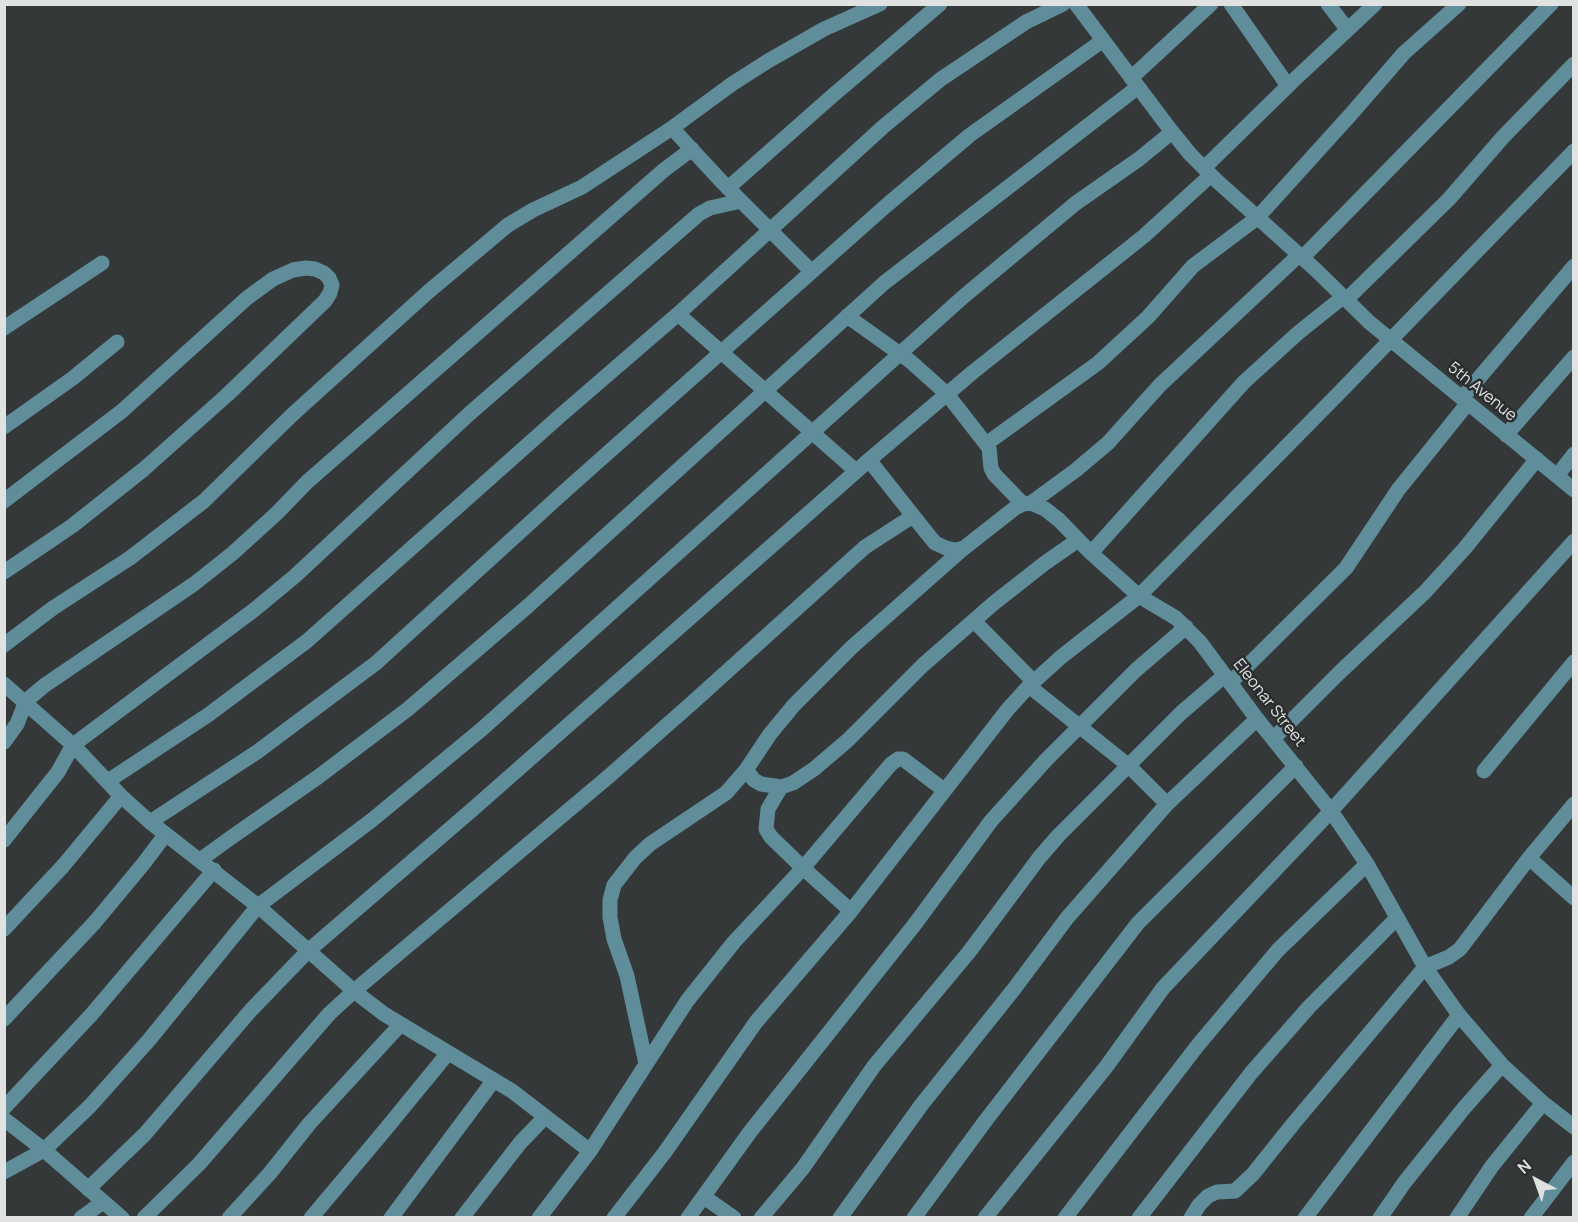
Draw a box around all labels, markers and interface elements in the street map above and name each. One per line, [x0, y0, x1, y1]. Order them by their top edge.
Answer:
street label: 5th Avenue [1444, 358, 1520, 426]
street label: Eleonar Street [1229, 655, 1309, 751]
north arrow [1506, 1150, 1566, 1210]
text: N [1513, 1154, 1536, 1178]

